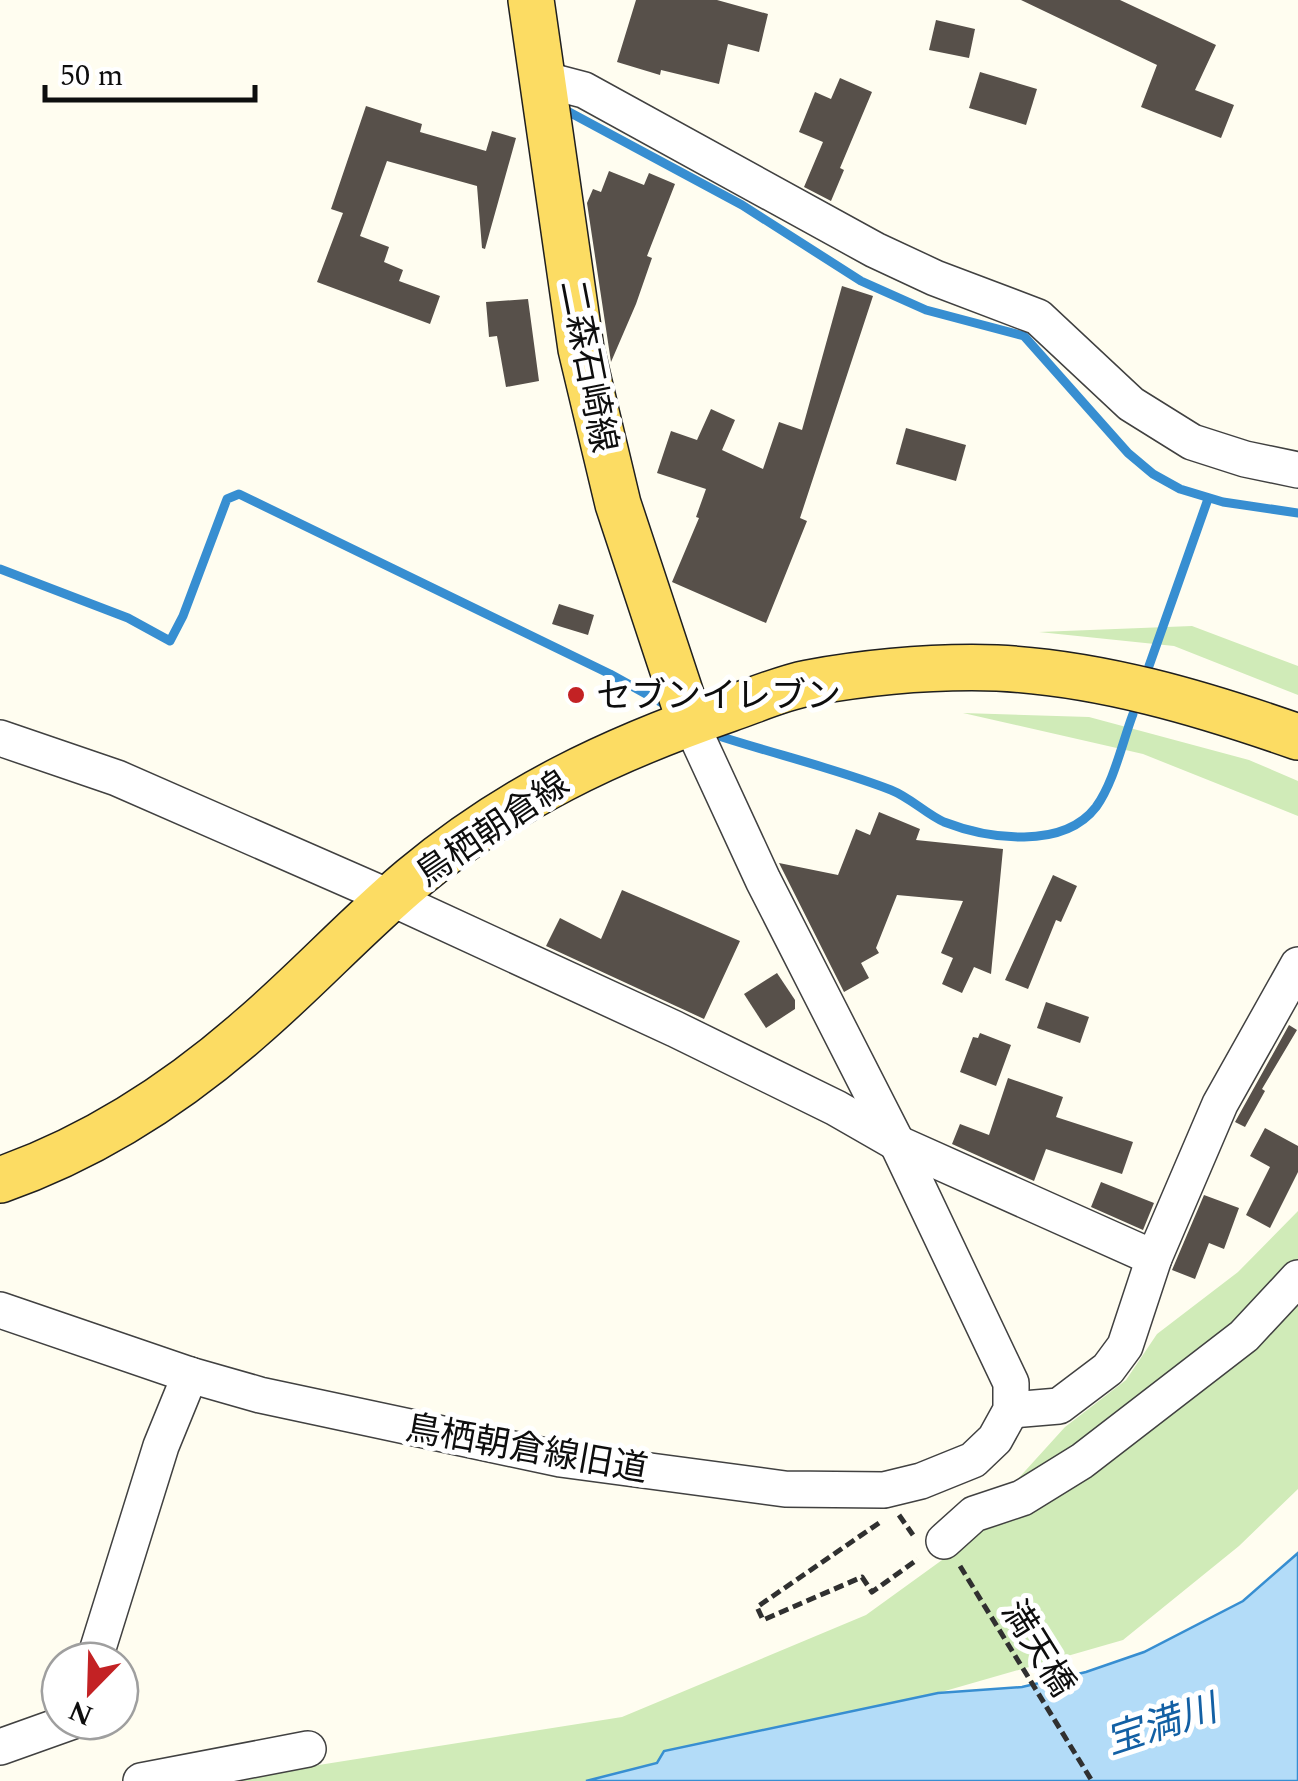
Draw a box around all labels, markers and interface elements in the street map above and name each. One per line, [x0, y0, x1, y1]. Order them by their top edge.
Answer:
scale bar [45, 40, 255, 102]
text: 50 m [60, 53, 123, 99]
street label: 二森石崎線 [545, 275, 630, 457]
place label: セブンイレブン [596, 670, 841, 723]
marker: セブンイレブン [565, 684, 587, 706]
street label: 鳥栖朝倉線 [405, 758, 580, 900]
street label: 鳥栖朝倉線旧道 [401, 1402, 652, 1497]
street label: 満天橋 [987, 1590, 1088, 1707]
north arrow [40, 1641, 140, 1741]
water label: 宝満川 [1098, 1679, 1229, 1771]
text: N [62, 1688, 100, 1737]

